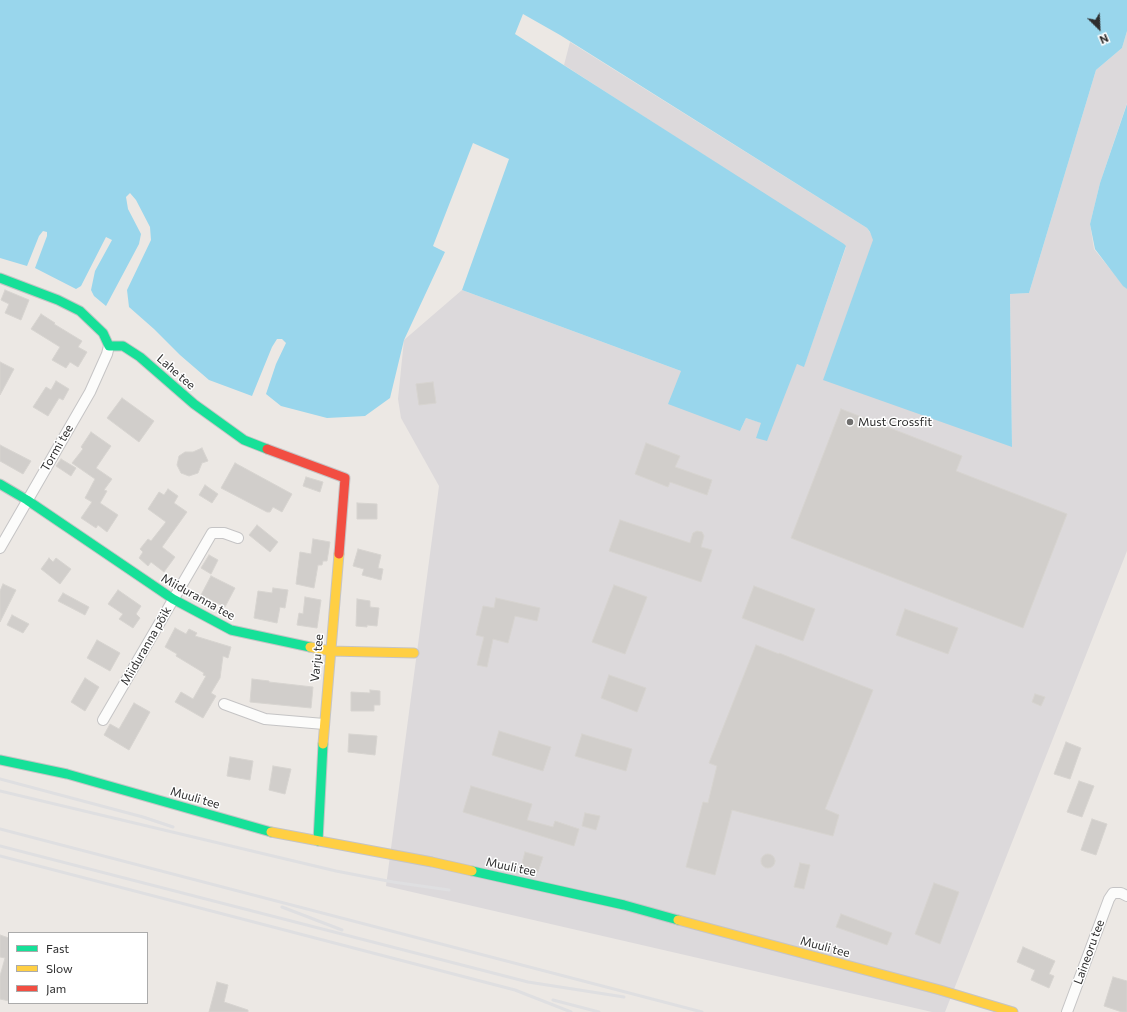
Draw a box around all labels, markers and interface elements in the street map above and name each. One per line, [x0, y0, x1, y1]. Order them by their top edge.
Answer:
north arrow [1079, 8, 1119, 48]
text: N [1098, 32, 1111, 47]
street label: Lahe tee [154, 351, 198, 393]
place label: Must Crossfit [858, 415, 932, 429]
marker: Must Crossfit [845, 417, 855, 427]
street label: Tormi tee [38, 422, 76, 474]
street label: Miiduranna tee [159, 571, 237, 623]
street label: Miiduranna põik [118, 604, 174, 688]
street label: Varju tee [308, 633, 326, 683]
street label: Muuli tee [169, 784, 221, 812]
street label: Muuli tee [485, 855, 537, 879]
street label: Laineoru tee [1071, 918, 1107, 986]
legend [8, 932, 148, 1004]
street label: Muuli tee [799, 933, 851, 961]
text: Fast [46, 941, 69, 955]
text: Slow [46, 961, 73, 975]
text: Jam [46, 981, 66, 995]

